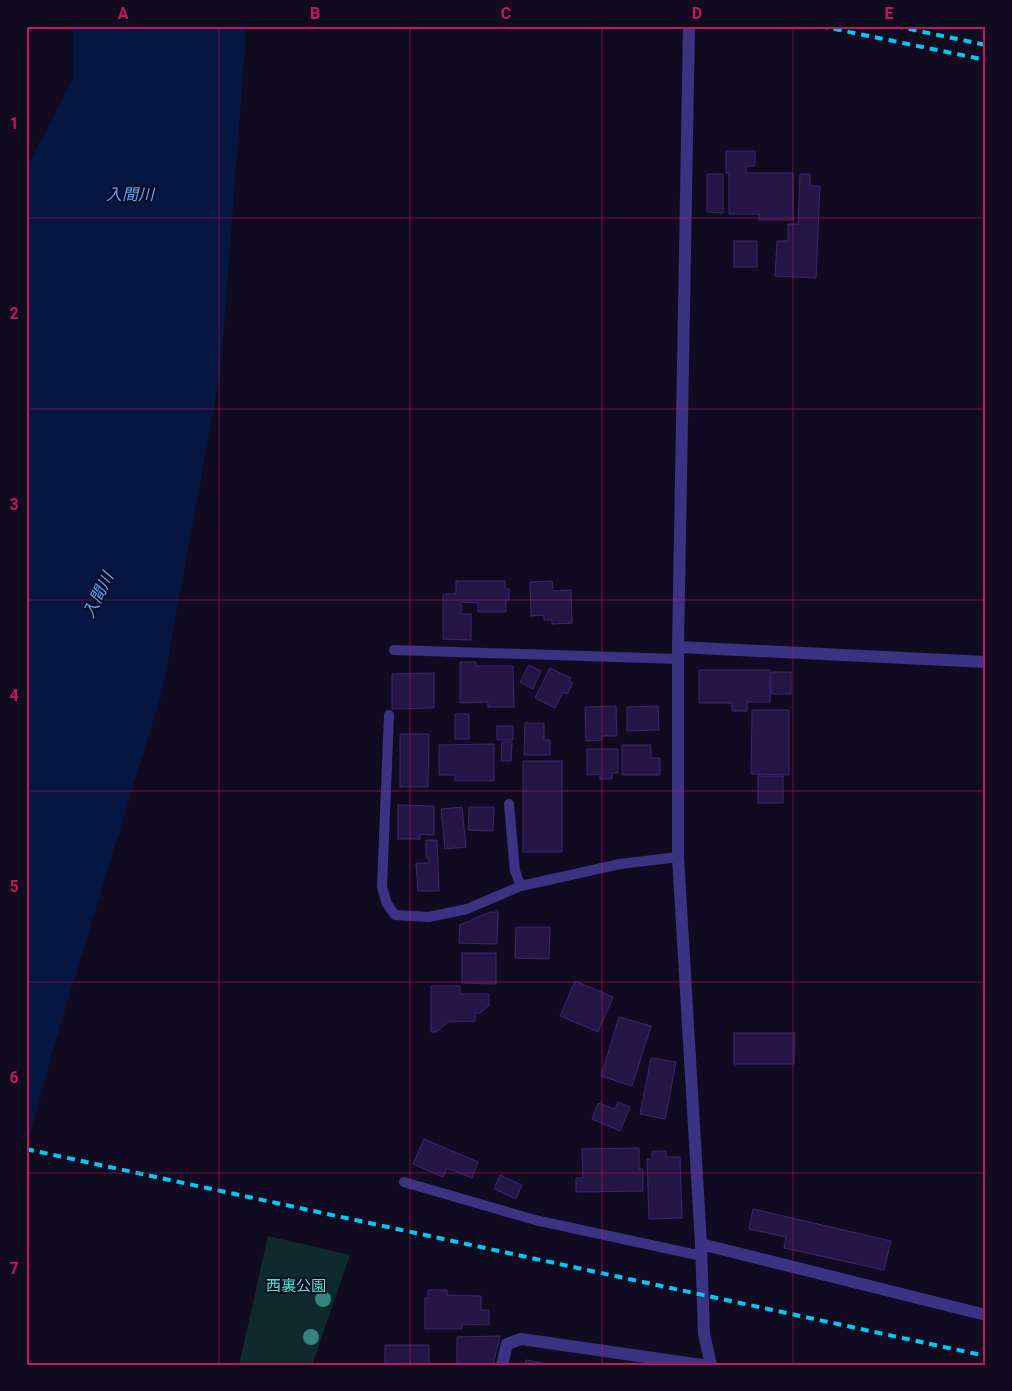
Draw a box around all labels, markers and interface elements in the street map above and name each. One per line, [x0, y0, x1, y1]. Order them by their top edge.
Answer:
text: A [118, 4, 129, 23]
text: B [310, 4, 320, 23]
text: C [501, 4, 511, 23]
text: D [692, 4, 702, 23]
text: E [885, 4, 894, 23]
text: 1 [9, 114, 19, 133]
water label: 入間川 [106, 185, 156, 204]
text: 2 [9, 304, 19, 323]
text: 3 [9, 495, 19, 514]
water label: 入間川 [79, 567, 118, 621]
text: 4 [9, 686, 19, 705]
text: 5 [9, 877, 19, 896]
text: 6 [9, 1068, 19, 1087]
text: 7 [9, 1259, 19, 1278]
park label: 西裏公園 [266, 1277, 326, 1295]

